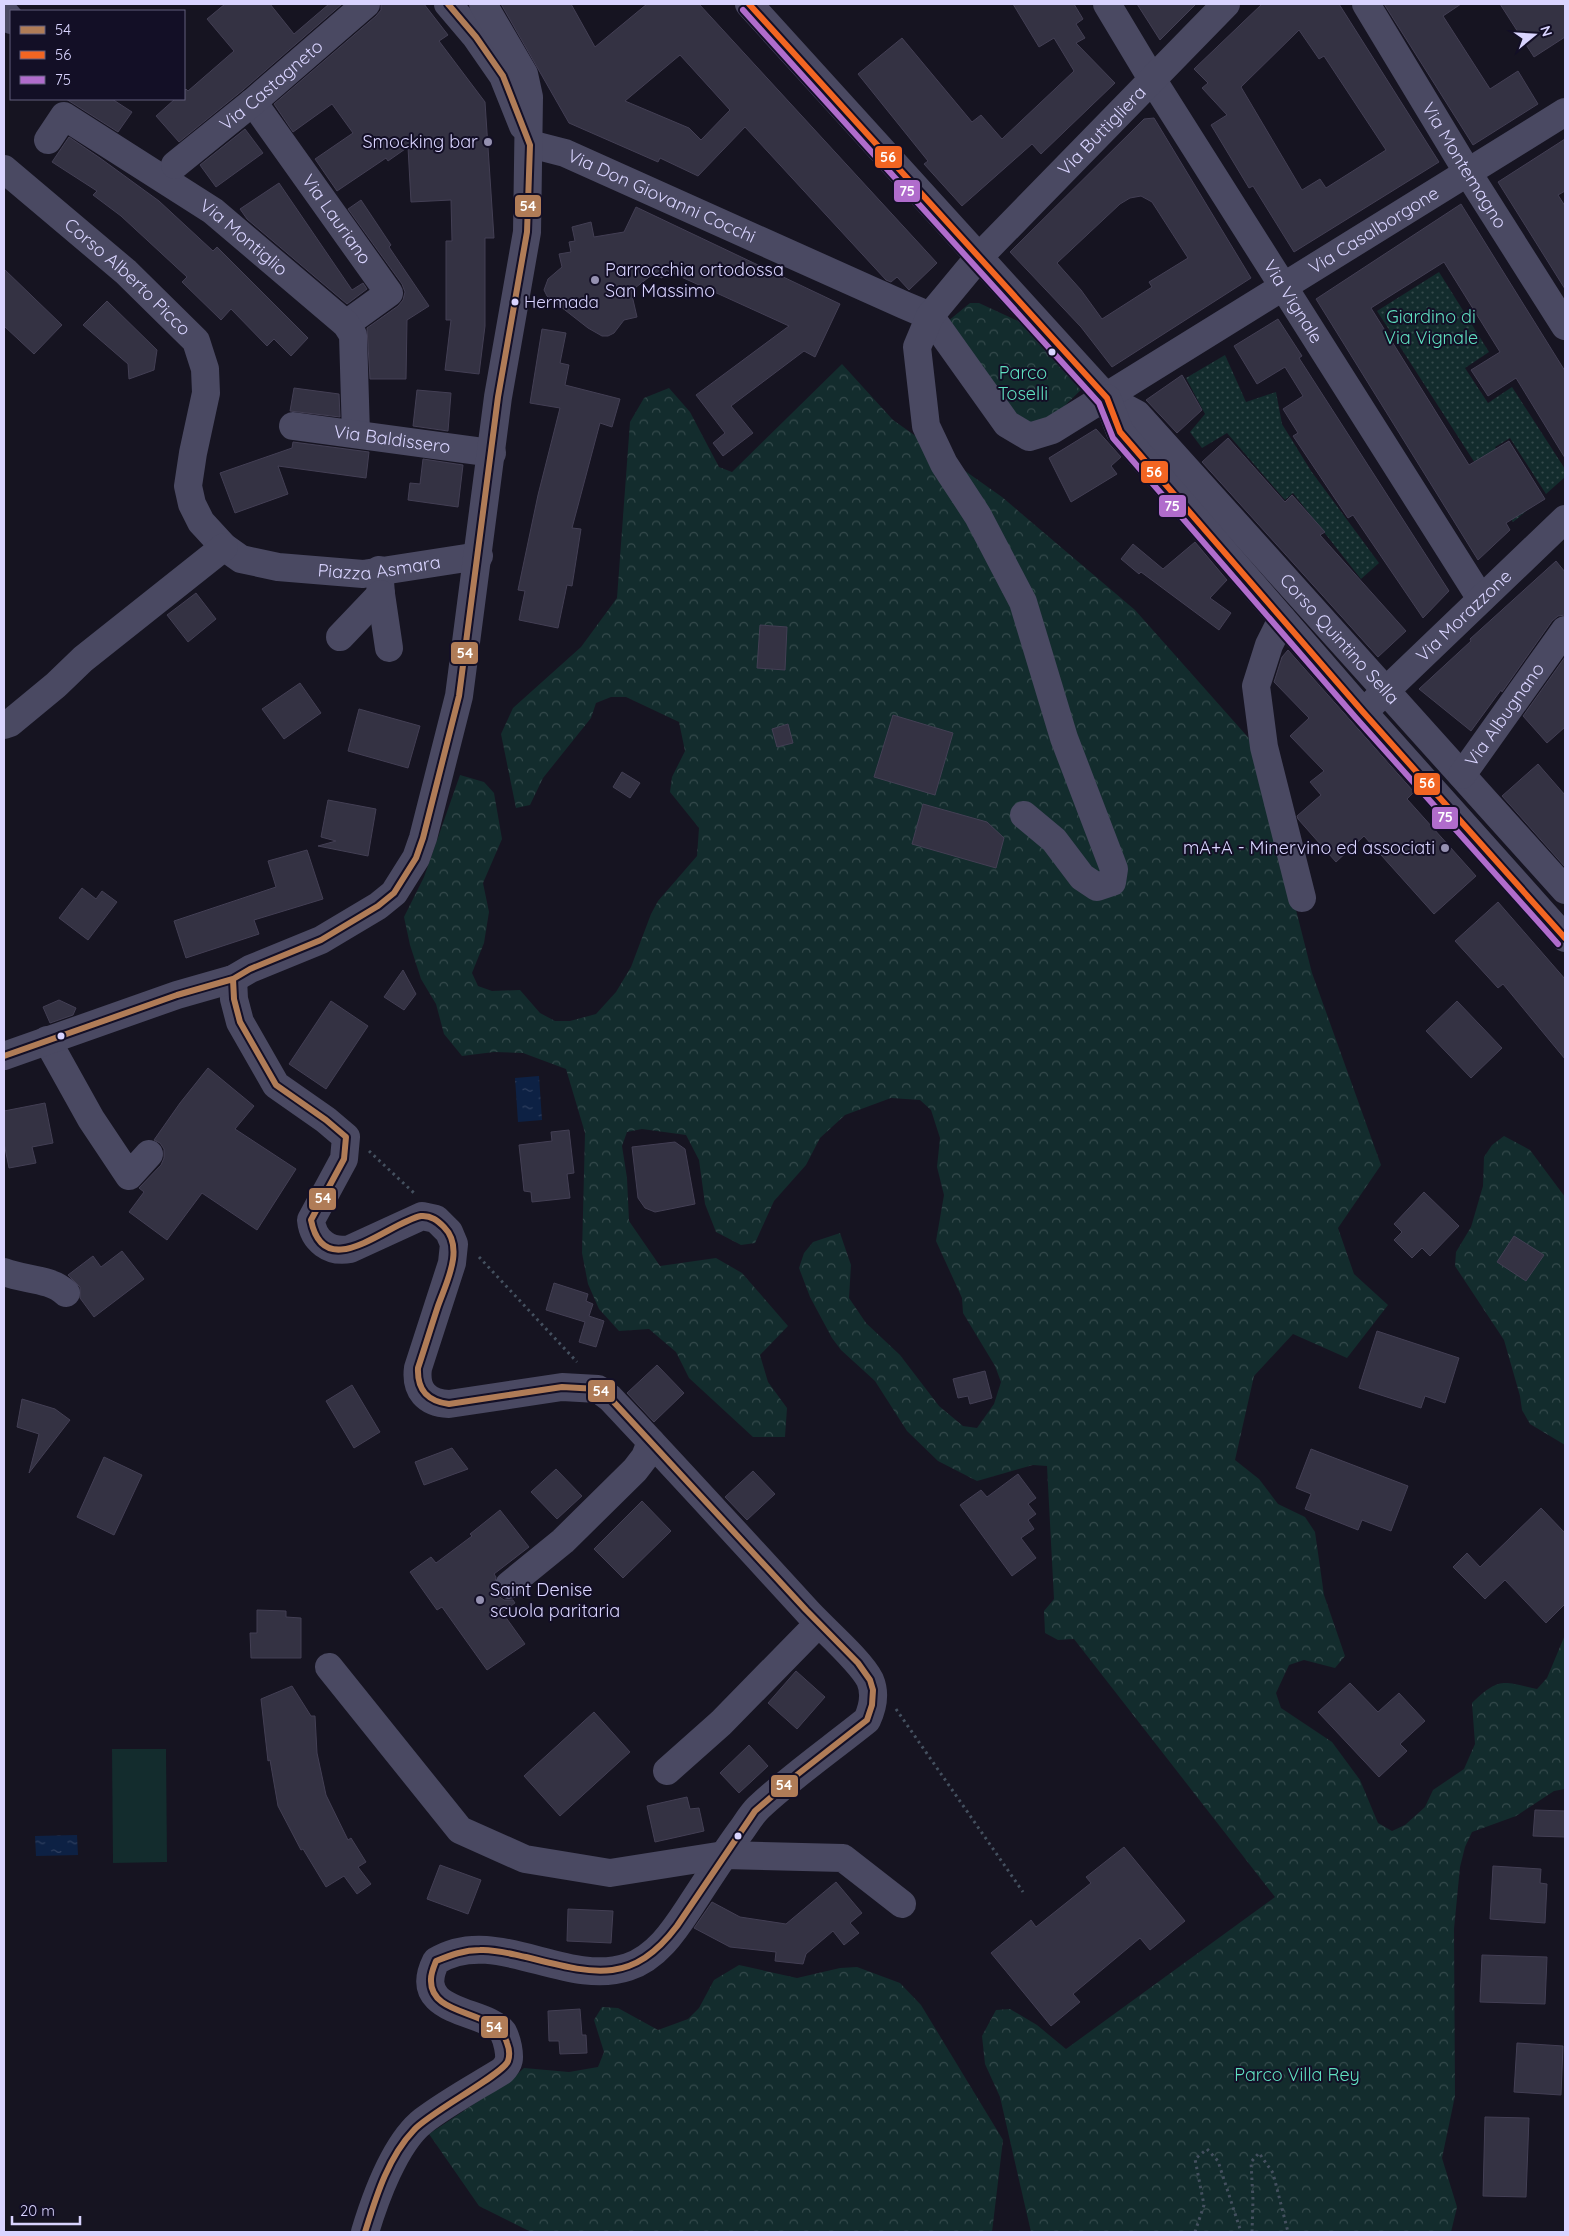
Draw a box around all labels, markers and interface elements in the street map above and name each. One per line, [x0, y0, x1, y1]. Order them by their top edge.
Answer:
legend [10, 10, 185, 100]
north arrow [1509, 10, 1559, 60]
text: 54 [55, 20, 71, 39]
text: N [1536, 23, 1557, 39]
street label: Via Castagneto [215, 35, 327, 135]
text: 56 [55, 45, 71, 64]
text: 75 [55, 70, 71, 89]
street label: Via Buttigliera [1053, 81, 1151, 180]
street label: Via Montemagno [1417, 98, 1512, 233]
place label: Smocking bar [362, 130, 478, 153]
marker: Smocking bar [482, 136, 494, 148]
street label: Via Don Giovanni Cocchi [564, 144, 759, 248]
line badge: 56 [874, 145, 903, 169]
text: 56 [880, 148, 896, 166]
street label: Via Lauriano [297, 169, 377, 269]
line badge: 75 [893, 179, 921, 203]
street label: Via Casalborgone [1304, 181, 1443, 279]
text: 75 [899, 182, 915, 200]
street label: Via Montiglio [196, 194, 293, 281]
line badge: 54 [514, 194, 542, 218]
text: 54 [520, 197, 536, 215]
street label: Corso Alberto Picco [60, 213, 196, 340]
street label: Via Vignale [1258, 255, 1328, 347]
place label: Parrocchia ortodossa San Massimo [605, 258, 784, 302]
marker: Parrocchia ortodossa San Massimo [589, 274, 601, 286]
place label: Hermada [524, 291, 599, 312]
marker: Hermada [510, 297, 520, 307]
park label: Giardino di Via Vignale [1384, 305, 1478, 349]
unlabelled marker [1047, 347, 1057, 357]
park label: Parco Toselli [998, 361, 1048, 405]
street label: Via Baldissero [332, 420, 452, 458]
line badge: 56 [1140, 460, 1169, 484]
text: 56 [1146, 463, 1162, 481]
line badge: 75 [1158, 494, 1187, 518]
text: 75 [1164, 497, 1180, 515]
street label: Piazza Asmara [317, 550, 442, 585]
street label: Via Morazzone [1411, 564, 1516, 667]
street label: Corso Quintino Sella [1275, 569, 1404, 709]
line badge: 54 [450, 641, 479, 665]
text: 54 [457, 644, 473, 662]
street label: Via Albugnano [1460, 658, 1549, 771]
line badge: 56 [1413, 772, 1441, 796]
text: 56 [1419, 774, 1435, 792]
line badge: 75 [1431, 806, 1459, 830]
text: 75 [1437, 808, 1453, 826]
place label: mA+A - Minervino ed associati [1183, 836, 1435, 859]
marker: mA+A - Minervino ed associati [1439, 842, 1451, 854]
unlabelled marker [56, 1031, 66, 1041]
line badge: 54 [308, 1187, 337, 1211]
text: 54 [315, 1189, 331, 1207]
line badge: 54 [587, 1379, 616, 1403]
text: 54 [593, 1382, 609, 1400]
place label: Saint Denise scuola paritaria [490, 1578, 620, 1622]
marker: Saint Denise scuola paritaria [474, 1594, 486, 1606]
line badge: 54 [770, 1774, 799, 1798]
text: 54 [776, 1776, 792, 1794]
unlabelled marker [733, 1831, 743, 1841]
line badge: 54 [480, 2015, 509, 2039]
text: 54 [486, 2018, 502, 2036]
park label: Parco Villa Rey [1234, 2063, 1360, 2086]
scale bar [12, 2194, 80, 2226]
text: 20 m [20, 2201, 55, 2220]

